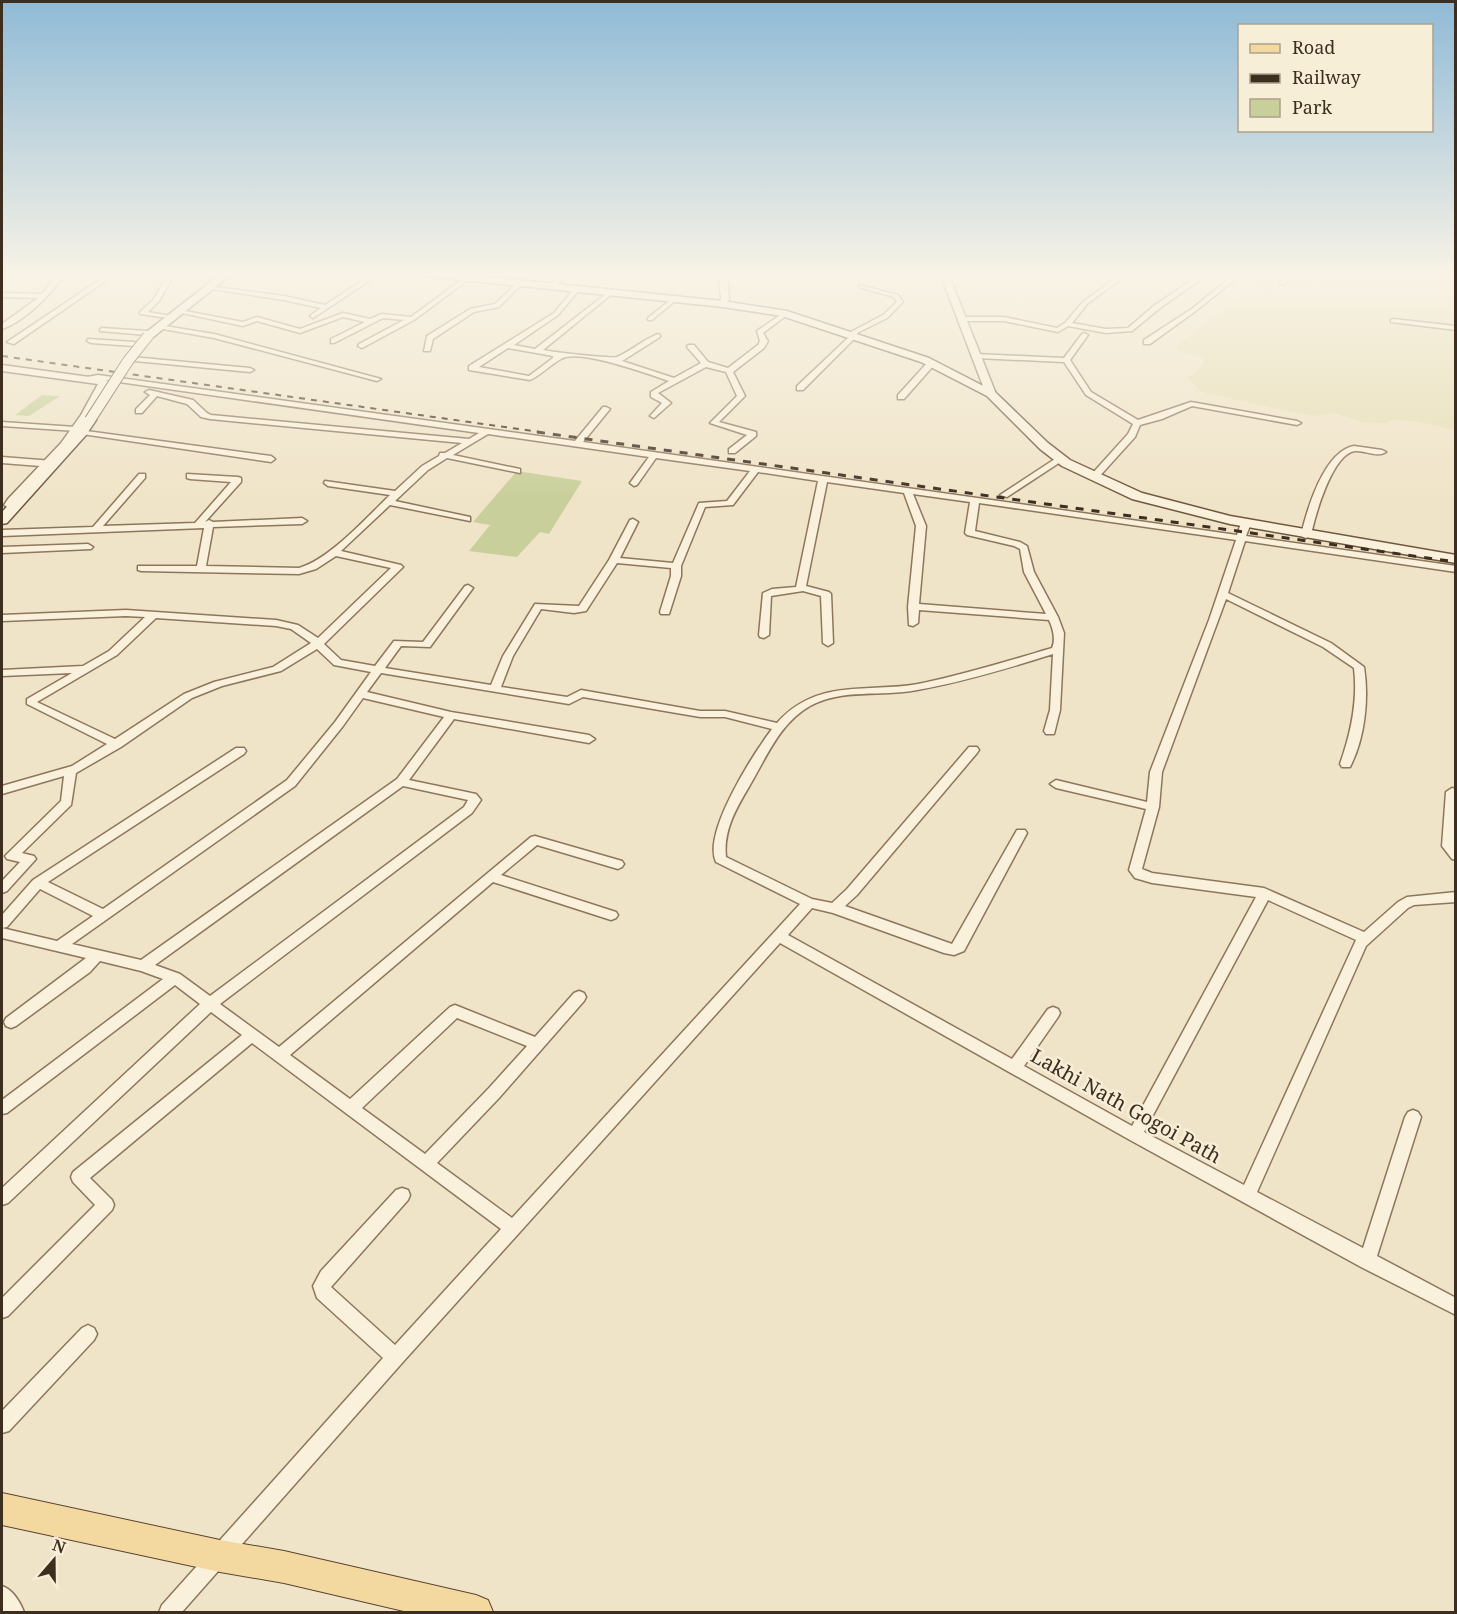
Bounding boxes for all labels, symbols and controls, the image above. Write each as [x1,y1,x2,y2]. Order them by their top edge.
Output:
legend [1238,24,1433,132]
text: Road [1292,35,1335,59]
text: Railway [1292,65,1362,89]
text: Park [1292,95,1332,119]
street label: Lakhi Nath Gogoi Path [1026,1042,1227,1169]
north arrow [24,1530,84,1590]
text: N [49,1533,69,1559]

